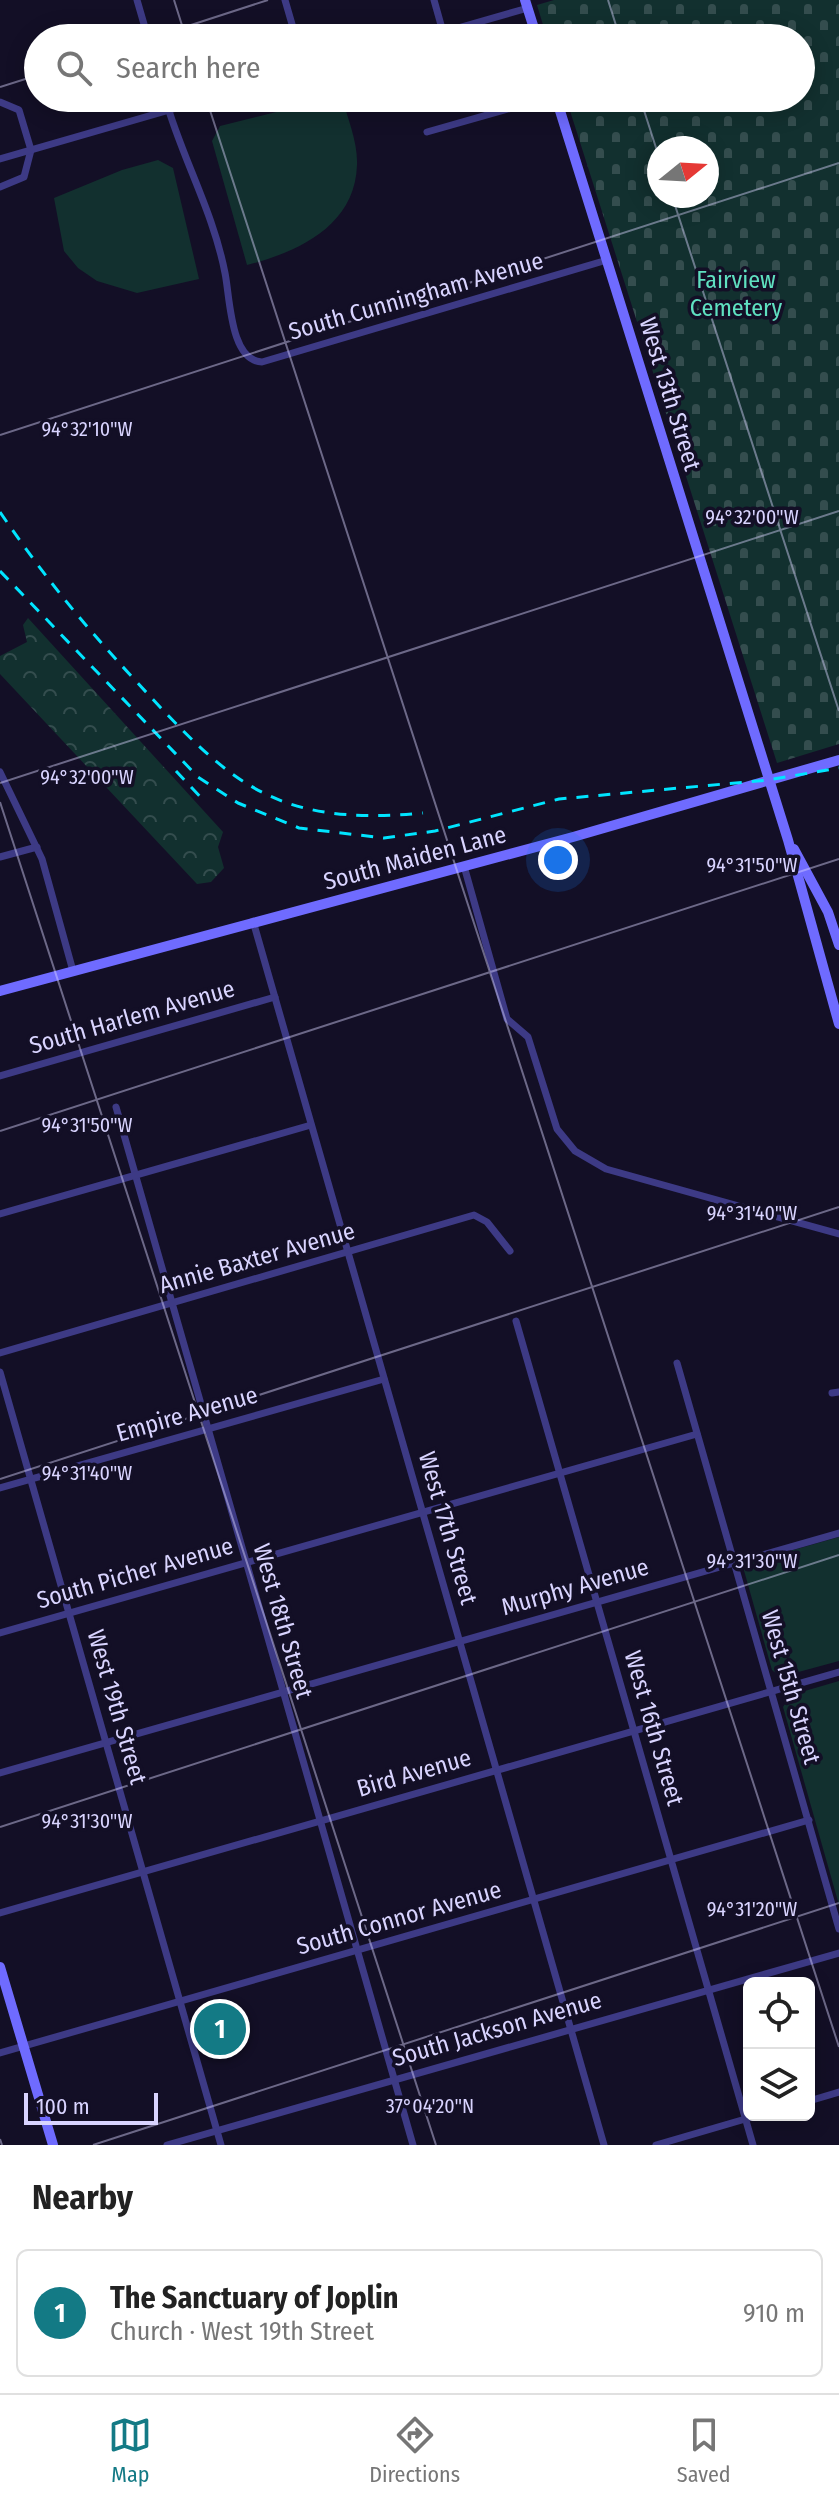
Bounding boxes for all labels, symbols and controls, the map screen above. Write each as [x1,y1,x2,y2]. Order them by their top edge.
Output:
search box [24,24,815,112]
icon: search [52,46,96,90]
text: Search here [116,50,261,86]
north arrow [647,136,719,208]
street label: South Cunningham Avenue [286,246,546,346]
park label: Fairview Cemetery [690,266,782,322]
street label: West 13th Street [633,314,707,474]
text: 94°32'10"W [42,417,132,441]
text: 94°32'00"W [705,505,799,529]
text: 94°32'00"W [40,765,134,789]
street label: South Maiden Lane [321,820,509,896]
your location [538,840,578,880]
text: 94°31'50"W [707,853,797,877]
street label: South Harlem Avenue [26,974,238,1060]
text: 94°31'50"W [42,1113,132,1137]
text: 94°31'40"W [707,1201,797,1225]
street label: Annie Baxter Avenue [156,1217,358,1299]
street label: Empire Avenue [113,1380,261,1448]
street label: West 17th Street [413,1448,483,1608]
text: 94°31'40"W [42,1461,132,1485]
street label: South Picher Avenue [34,1532,236,1614]
street label: West 18th Street [248,1540,319,1702]
text: 94°31'30"W [707,1549,797,1573]
street label: Murphy Avenue [498,1553,652,1621]
street label: West 15th Street [756,1607,826,1767]
street label: West 19th Street [82,1626,152,1788]
street label: West 16th Street [619,1647,690,1809]
street label: Bird Avenue [354,1743,474,1803]
text: 94°31'30"W [42,1809,132,1833]
street label: South Connor Avenue [293,1875,505,1961]
text: 94°31'20"W [707,1897,797,1921]
map controls [743,1977,815,2121]
button: locate [743,1977,815,2049]
street label: South Jackson Avenue [389,1986,605,2072]
pin: 1 [194,1999,246,2059]
button: layers [743,2049,815,2121]
scale bar [24,2089,158,2125]
text: 100 m [36,2093,90,2120]
text: 37°04'20"N [386,2094,474,2118]
text: Nearby [32,2177,133,2218]
text: The Sanctuary of Joplin [110,2280,399,2316]
text: 1 [55,2298,66,2329]
text: 910 m [743,2298,805,2329]
text: Church · West 19th Street [110,2316,374,2347]
tab: Map [108,2413,152,2488]
tab: Directions [369,2413,460,2488]
tab: Saved [677,2413,731,2488]

